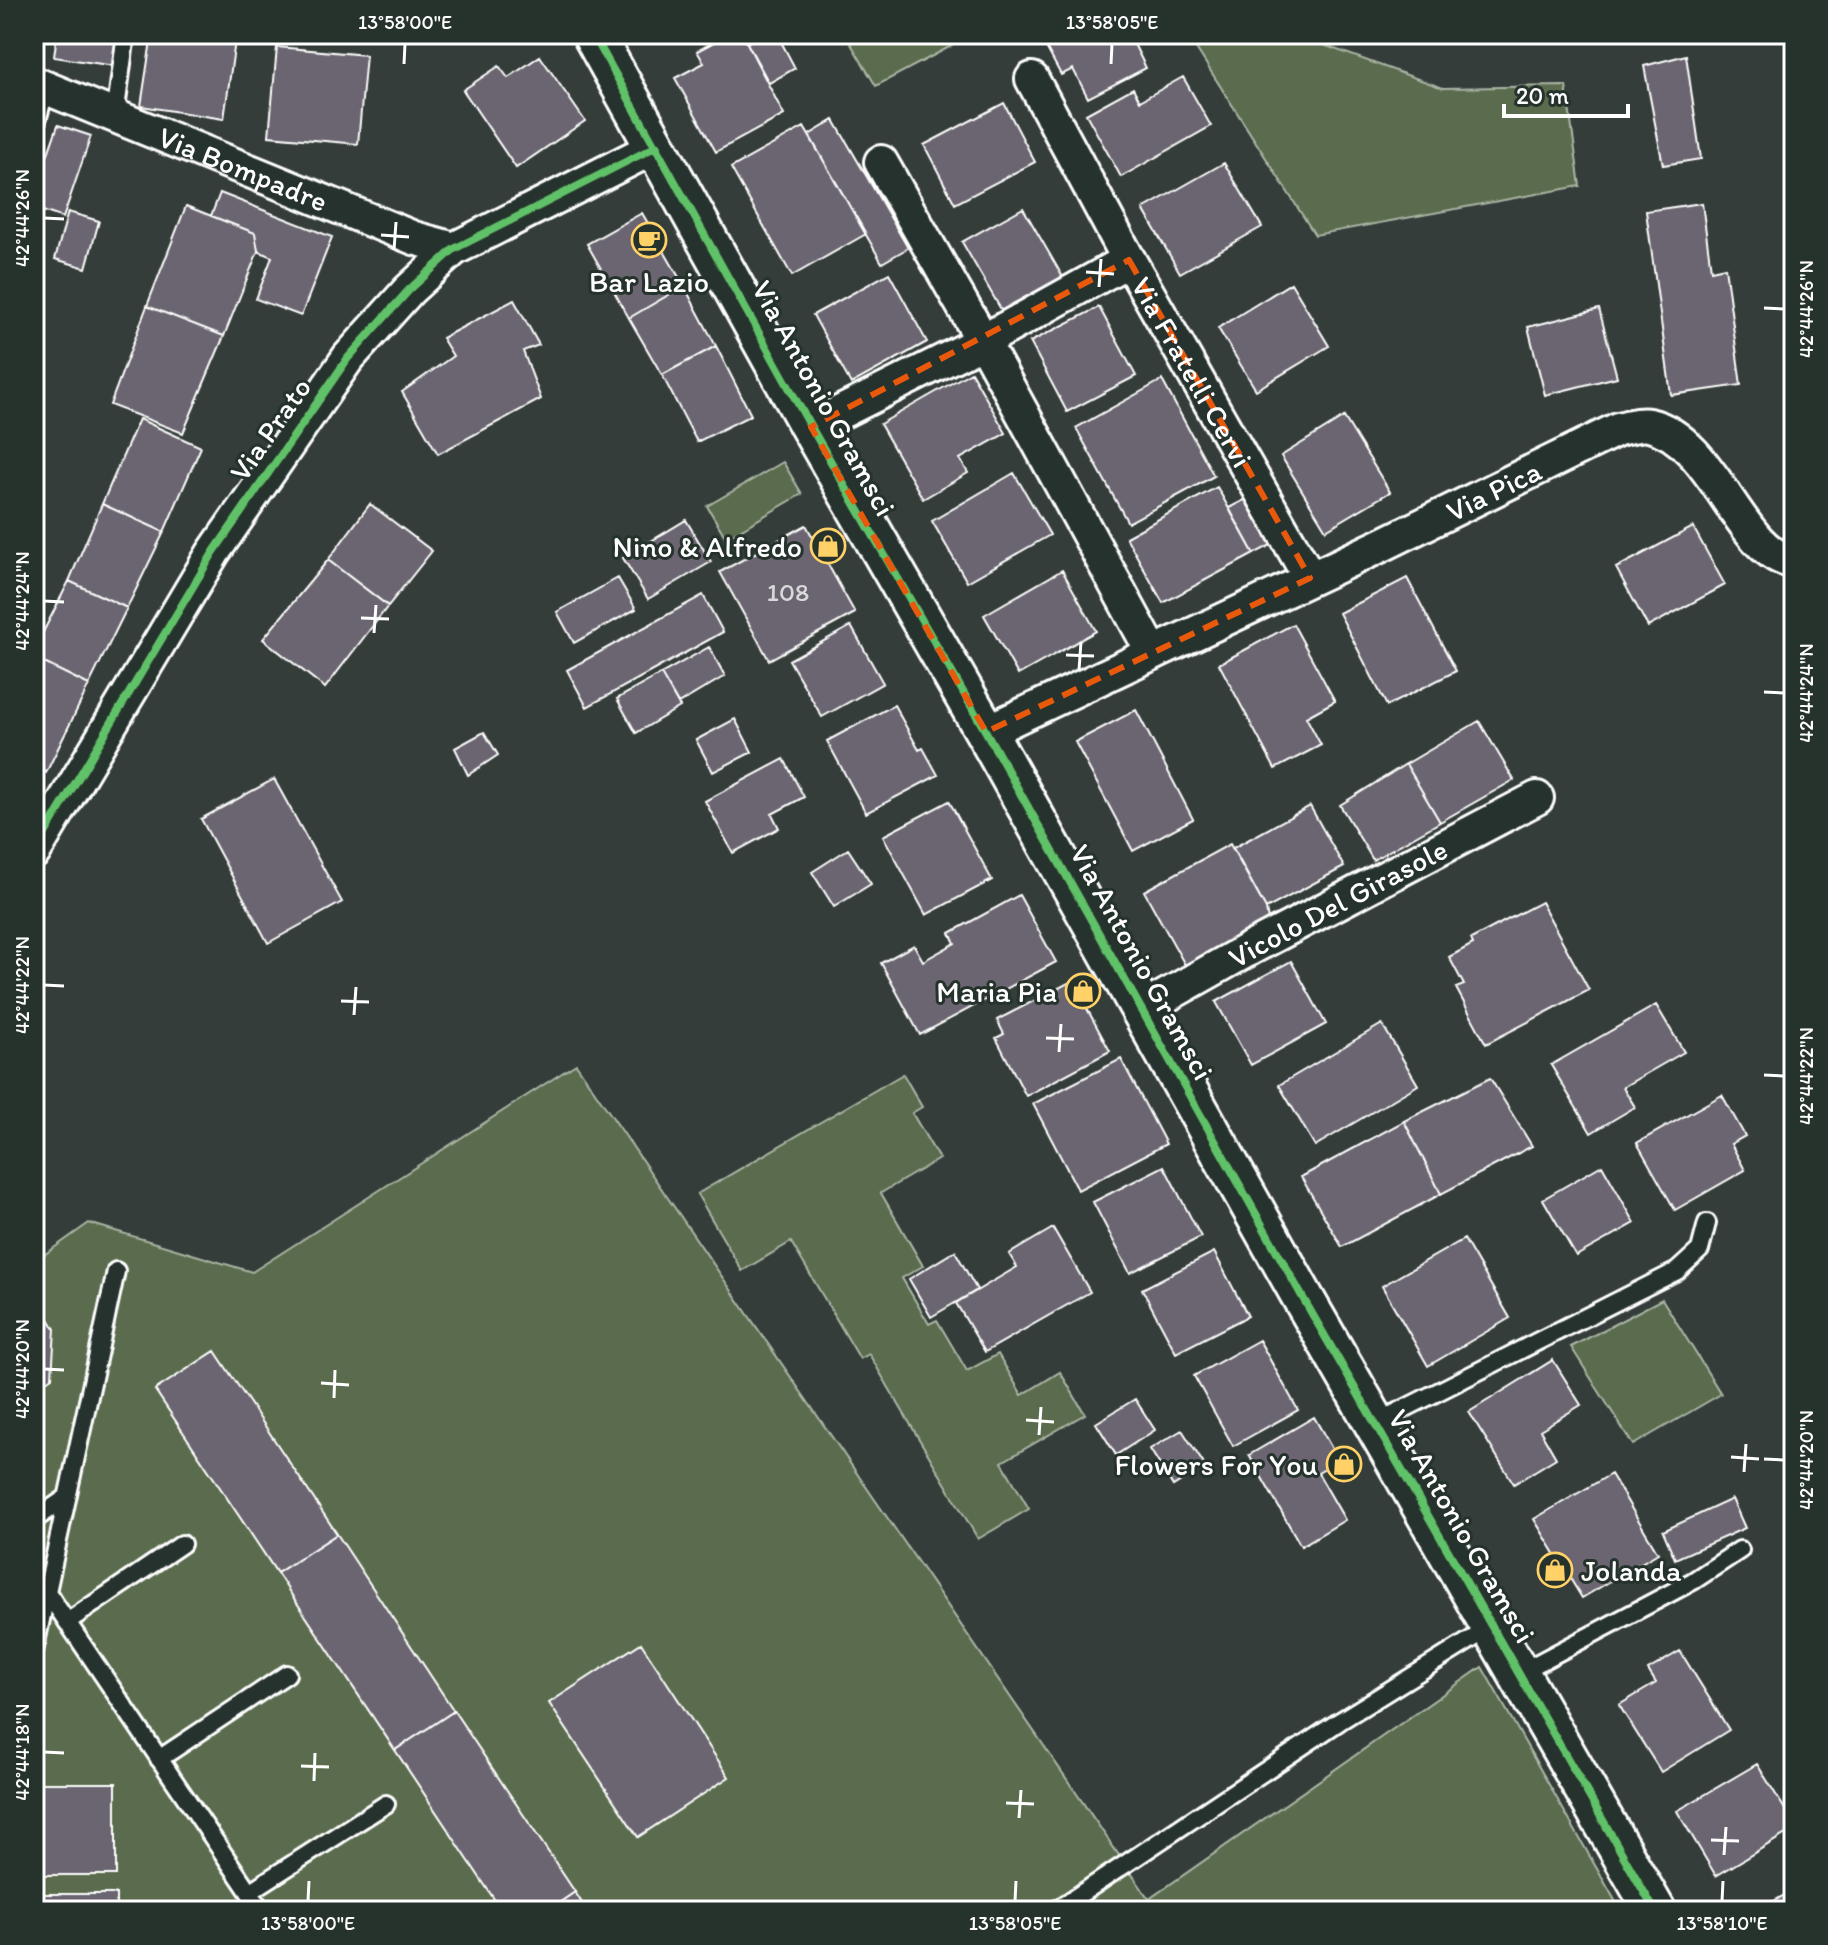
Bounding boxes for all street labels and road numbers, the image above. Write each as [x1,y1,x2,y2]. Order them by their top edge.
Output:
street label: Via Bompadre [153,117,333,219]
street label: Via Fratelli Cervi [1124,270,1262,474]
street label: Via Antonio Gramsci [744,274,904,522]
street label: Via Prato [221,370,319,488]
street label: Via Pica [1440,451,1547,529]
street label: Vicolo Del Girasole [1222,830,1453,976]
street label: Via Antonio Gramsci [1062,838,1222,1086]
street label: Via Antonio Gramsci [1380,1403,1544,1649]

